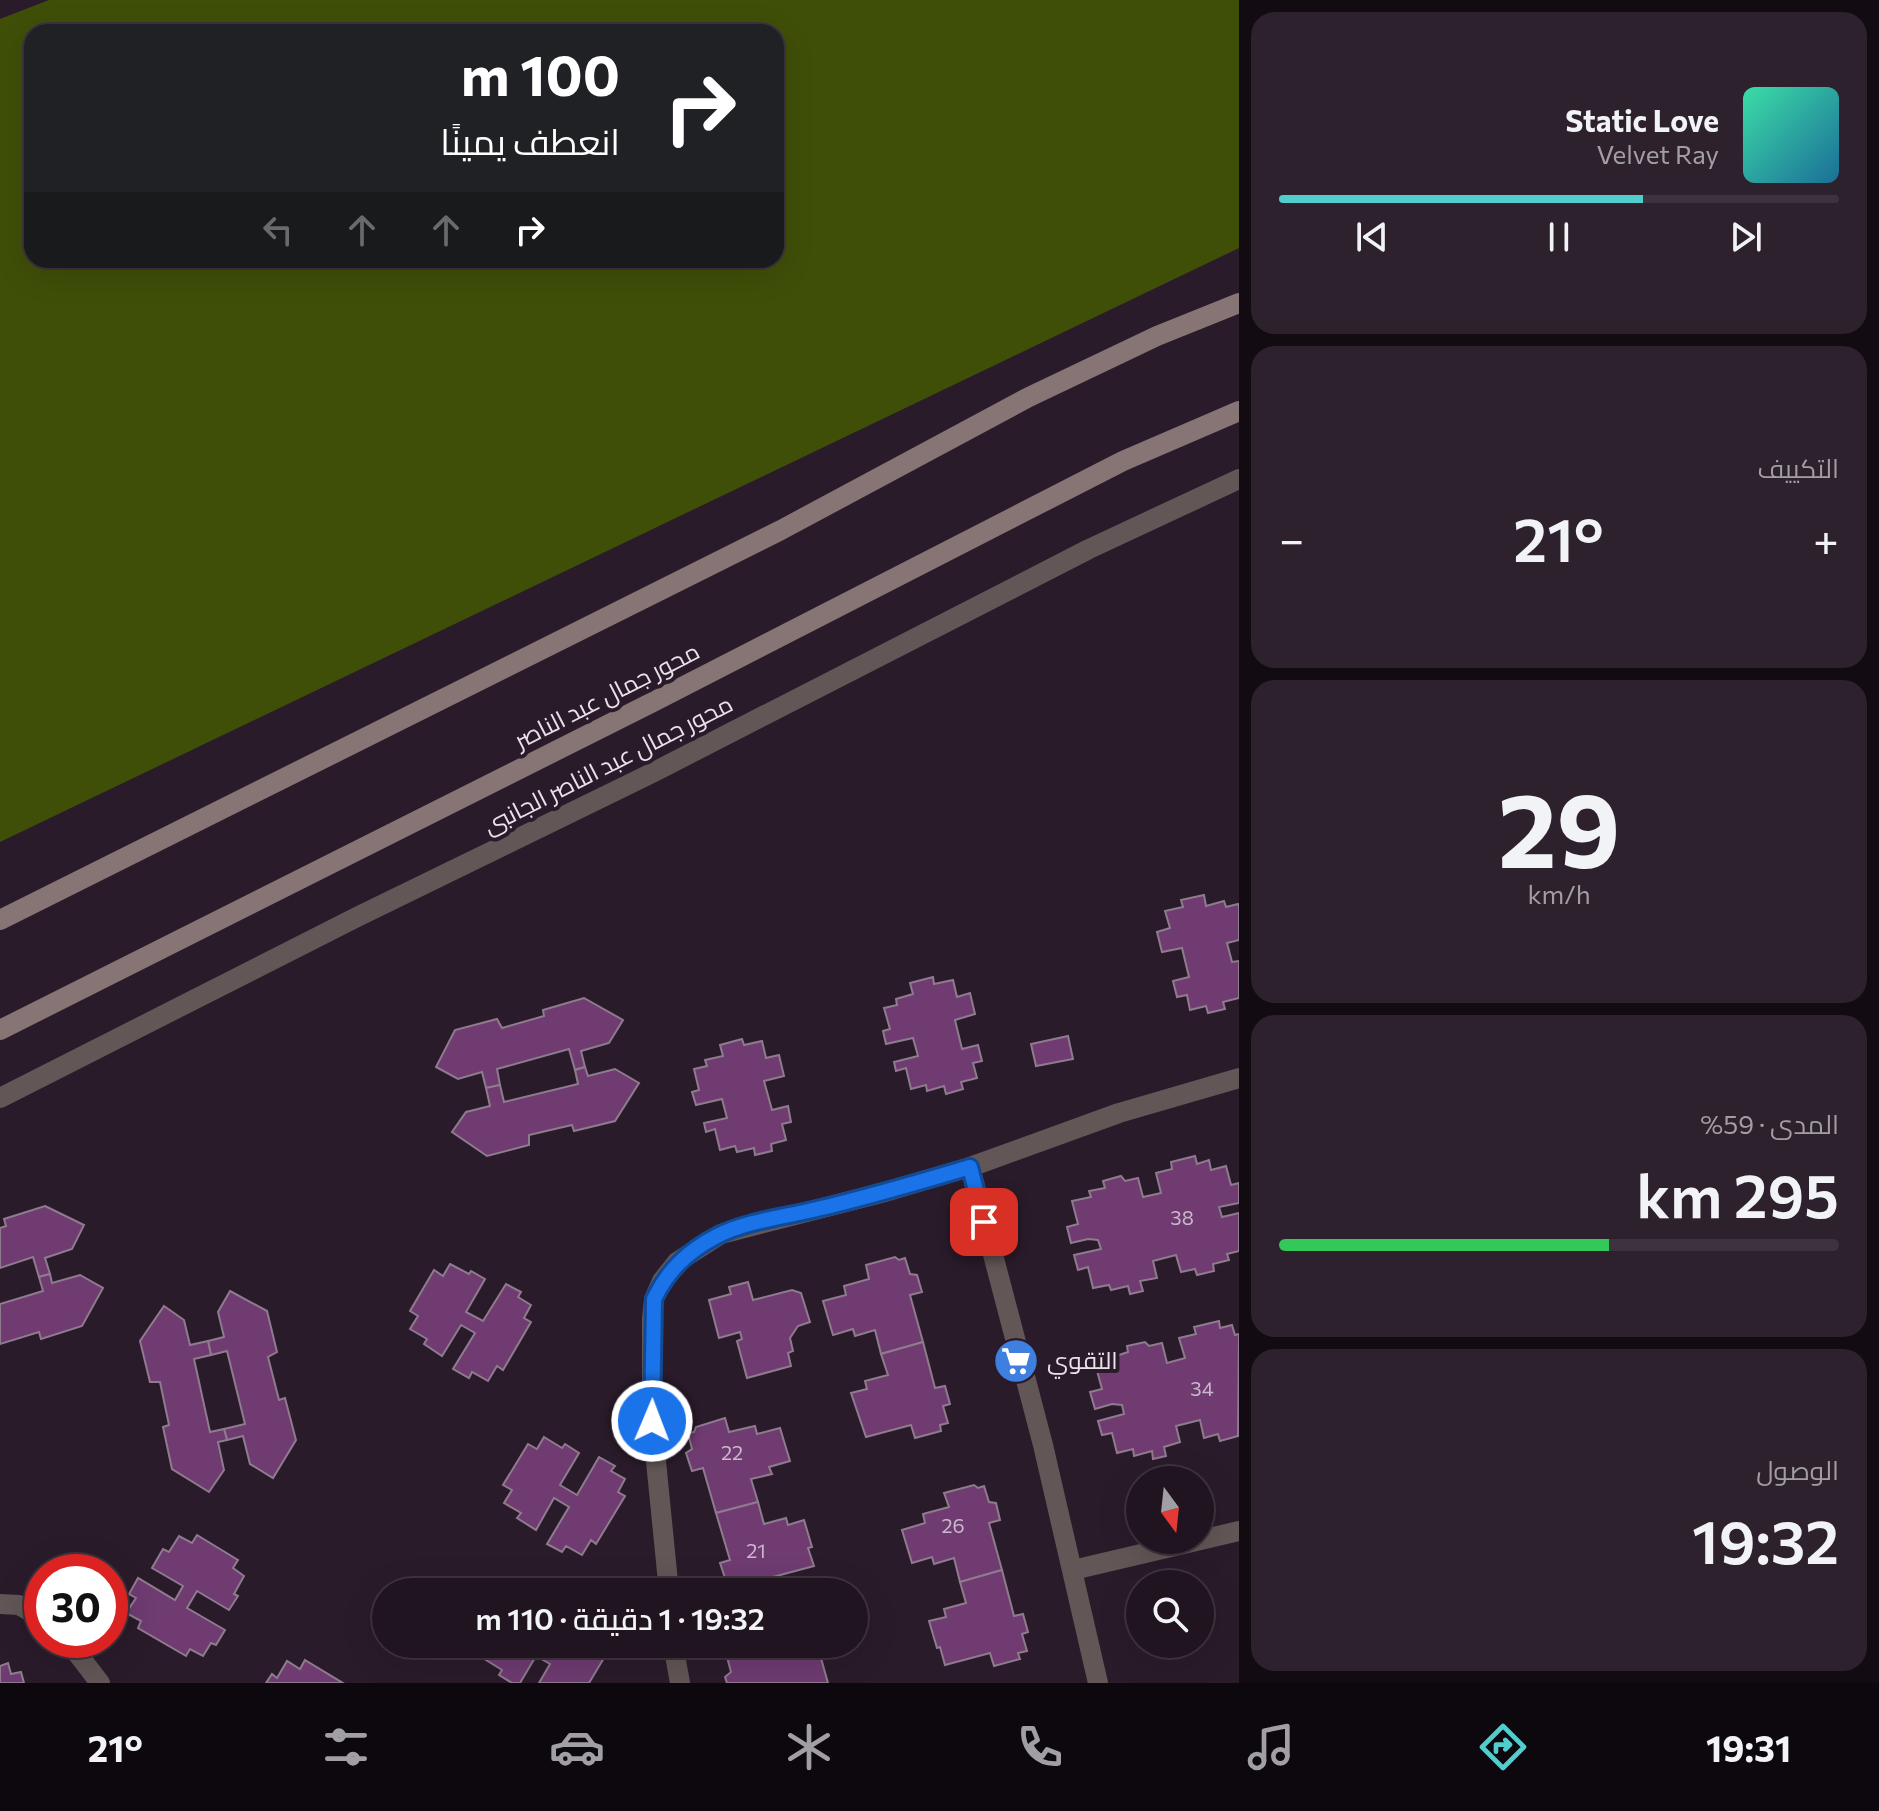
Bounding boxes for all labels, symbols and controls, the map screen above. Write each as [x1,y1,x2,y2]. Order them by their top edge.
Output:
text: 100 m [461,39,620,108]
icon: right [648,56,752,160]
text: Static Love [1565,101,1719,138]
text: انعطف يمينًا [440,118,620,162]
text: Velvet Ray [1597,138,1719,169]
icon: left [256,208,300,252]
icon: ahead [340,208,384,252]
icon: ahead [424,208,468,252]
icon: right [508,208,552,252]
icon: previous [1350,215,1394,259]
icon: pause [1537,215,1581,259]
icon: next [1724,215,1768,259]
text: التكييف [1757,452,1839,483]
text: 21° [1513,501,1604,574]
text: − [1279,511,1304,565]
text: + [1813,511,1839,565]
street label: محور جمال عبد الناصر [507,635,704,756]
street label: محور جمال عبد الناصر الجانبى [478,688,737,840]
text: 29 [1498,762,1620,889]
text: km/h [1527,878,1591,909]
text: المدى · 59% [1700,1108,1839,1139]
text: 295 km [1636,1157,1839,1230]
pin [950,1188,1018,1256]
icon: arrive [962,1200,1006,1244]
house number: 38 [1170,1205,1194,1229]
supermarket icon: التقوي [992,1337,1040,1385]
place label: التقوي [1047,1345,1118,1379]
house number: 34 [1190,1376,1214,1400]
position arrow [610,1379,694,1463]
house number: 22 [721,1440,743,1464]
text: الوصول [1756,1454,1839,1485]
north arrow [1126,1466,1214,1554]
map controls [1126,1466,1214,1658]
text: 19:32 [1692,1503,1839,1576]
house number: 26 [941,1513,965,1537]
house number: 21 [746,1538,766,1562]
speed limit sign: 30 [24,1554,128,1658]
button: search [1126,1570,1214,1658]
text: 19:32 · 1 دقيقة · 110 m [475,1599,765,1636]
icon: filters [318,1719,374,1775]
icon: car [549,1719,605,1775]
icon: climate [781,1719,837,1775]
icon: phone [1012,1719,1068,1775]
icon: music [1243,1719,1299,1775]
icon: directions [1475,1719,1531,1775]
text: 21° [88,1725,143,1769]
text: 19:31 [1706,1725,1791,1769]

